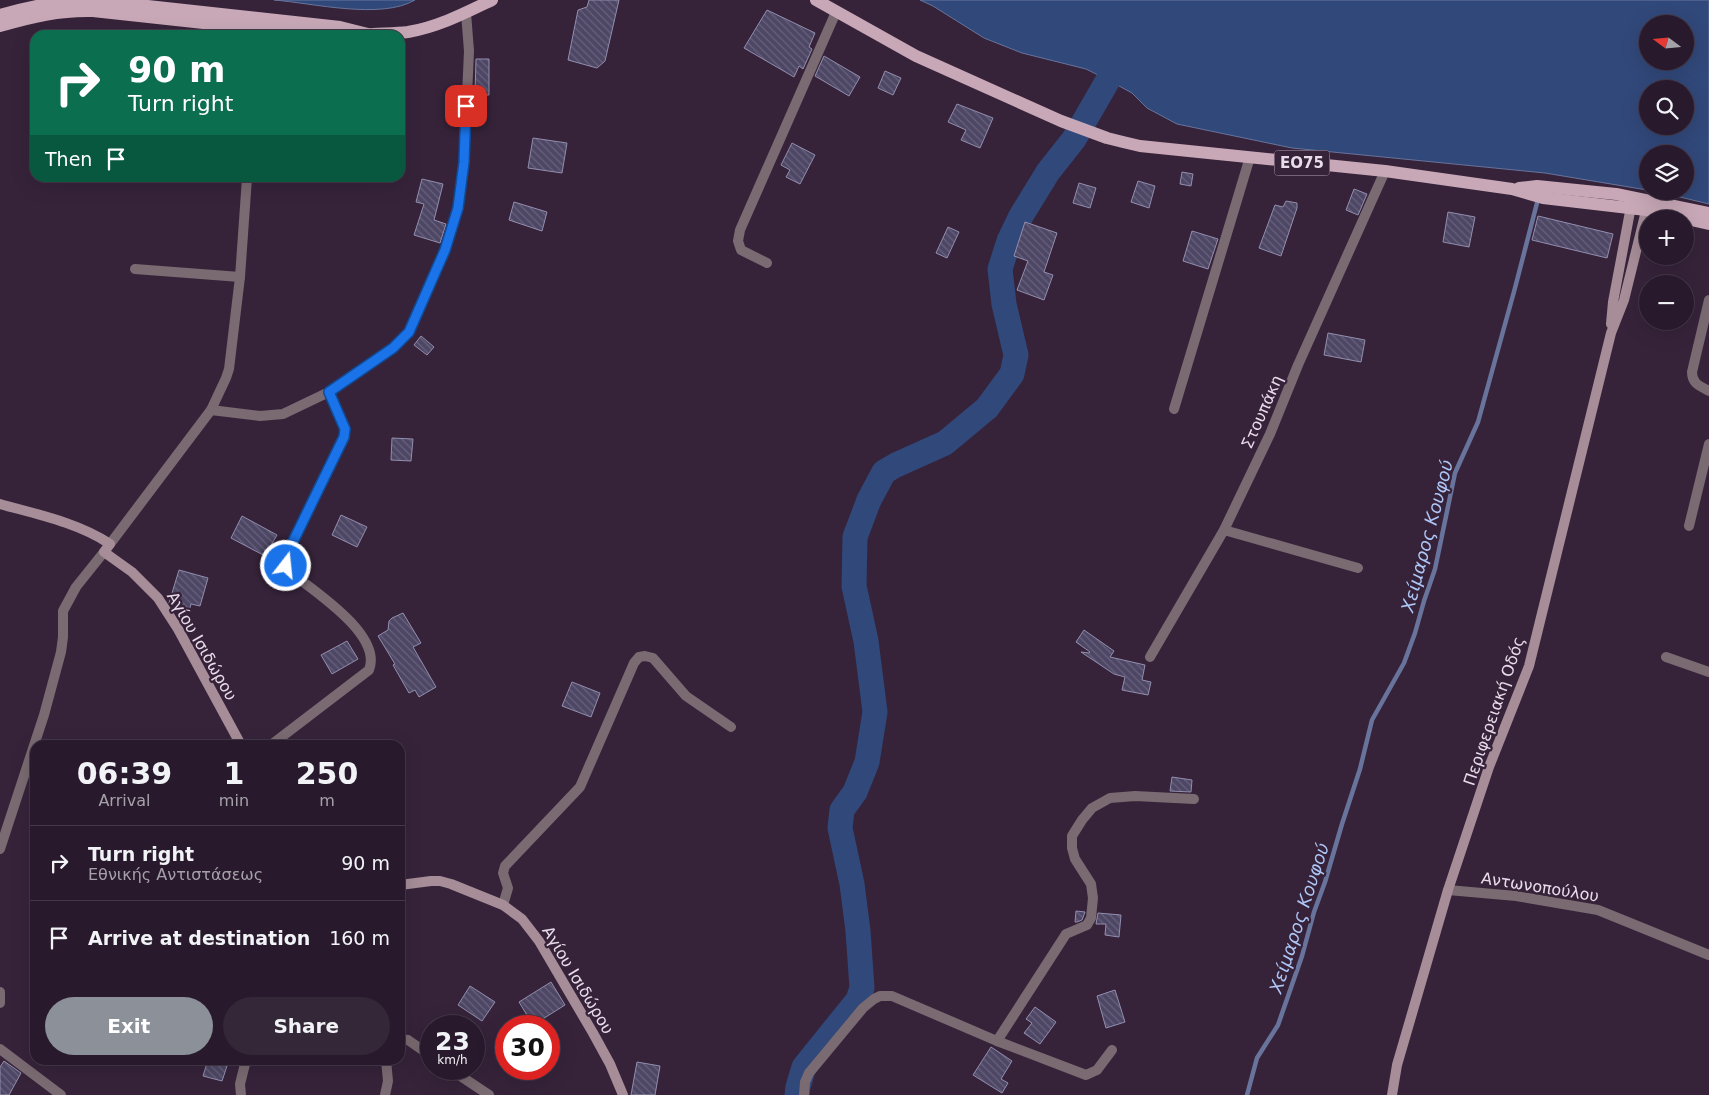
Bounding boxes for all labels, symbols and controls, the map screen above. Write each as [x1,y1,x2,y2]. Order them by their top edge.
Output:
north arrow [1639,15,1694,70]
map controls [1639,15,1694,330]
icon: right [45,50,110,115]
text: 90 m [128,50,225,90]
button: search [1639,80,1694,135]
pin [445,85,487,127]
text: Turn right [128,91,233,116]
icon: arrive [452,92,480,120]
icon: arrive [102,145,130,173]
button: layers [1639,145,1694,200]
text: Then [45,148,92,170]
road number: ΕΟ75 [1274,150,1330,176]
button: + [1639,210,1694,265]
button: − [1639,275,1694,330]
street label: Στουπάκη [1237,372,1287,452]
water label: Χείμαρος Κουφού [1396,458,1457,615]
position arrow [259,539,311,591]
street label: Αγίου Ισιδώρου [163,588,241,704]
street label: Περιφερειακή Οδός [1460,634,1528,788]
text: 06:39 [77,756,172,791]
text: 1 [223,756,244,791]
text: 250 [296,756,358,791]
text: Arrival [98,791,150,810]
text: min [219,791,249,810]
text: m [319,791,335,810]
water label: Χείμαρος Κουφού [1264,840,1333,997]
text: Turn right [88,843,194,865]
icon: right [45,849,73,877]
text: 90 m [341,852,390,874]
text: Εθνικής Αντιστάσεως [88,865,263,884]
street label: Αντωνοπούλου [1480,868,1600,906]
street label: Αγίου Ισιδώρου [538,923,618,1037]
icon: arrive [45,924,73,952]
text: Arrive at destination [88,927,310,949]
text: 160 m [329,927,390,949]
button: Exit [45,997,213,1055]
button: Share [223,997,390,1055]
speed limit sign: 30 [495,1015,560,1080]
text: 23 [435,1027,470,1056]
text: km/h [437,1053,468,1067]

